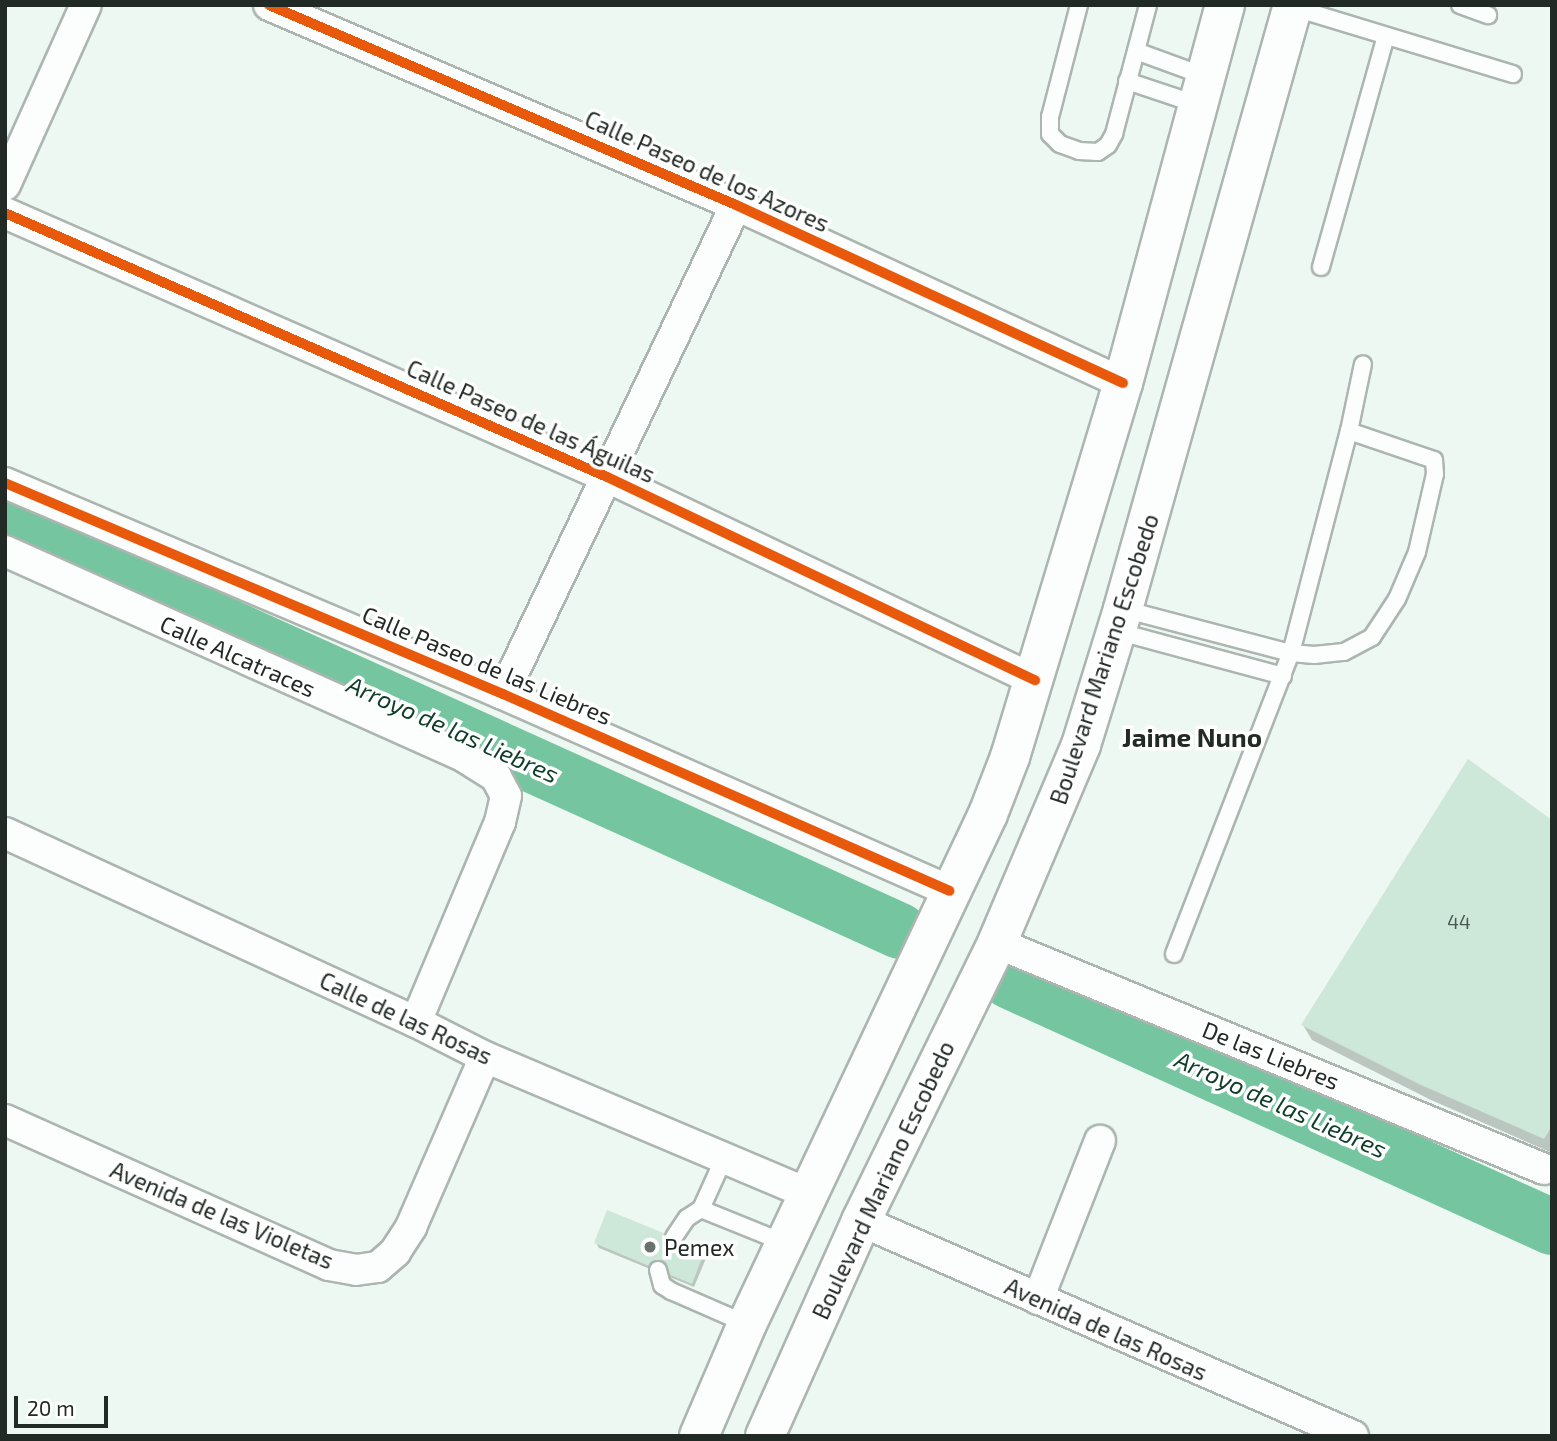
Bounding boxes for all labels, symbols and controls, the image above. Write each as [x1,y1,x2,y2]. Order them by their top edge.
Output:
street label: Calle Paseo de los Azores [581,105,833,237]
street label: Calle Paseo de las Águilas [402,354,660,488]
street label: Boulevard Mariano Escobedo [1044,510,1164,808]
street label: Calle Paseo de las Liebres [358,600,616,730]
street label: Calle Alcatraces [156,609,320,703]
water label: Arroyo de las Liebres [343,669,563,789]
district label: Jaime Nuno [1122,721,1262,753]
house number: 44 [1447,911,1471,933]
street label: Calle de las Rosas [315,966,497,1070]
street label: De las Liebres [1199,1015,1343,1095]
street label: Boulevard Mariano Escobedo [806,1036,960,1324]
water label: Arroyo de las Liebres [1171,1044,1391,1164]
street label: Avenida de las Violetas [106,1155,338,1275]
place label: Pemex [664,1233,734,1261]
marker: Pemex [642,1239,658,1255]
street label: Avenida de las Rosas [1001,1272,1211,1386]
scale bar [18,1382,112,1426]
text: 20 m [27,1395,75,1420]

